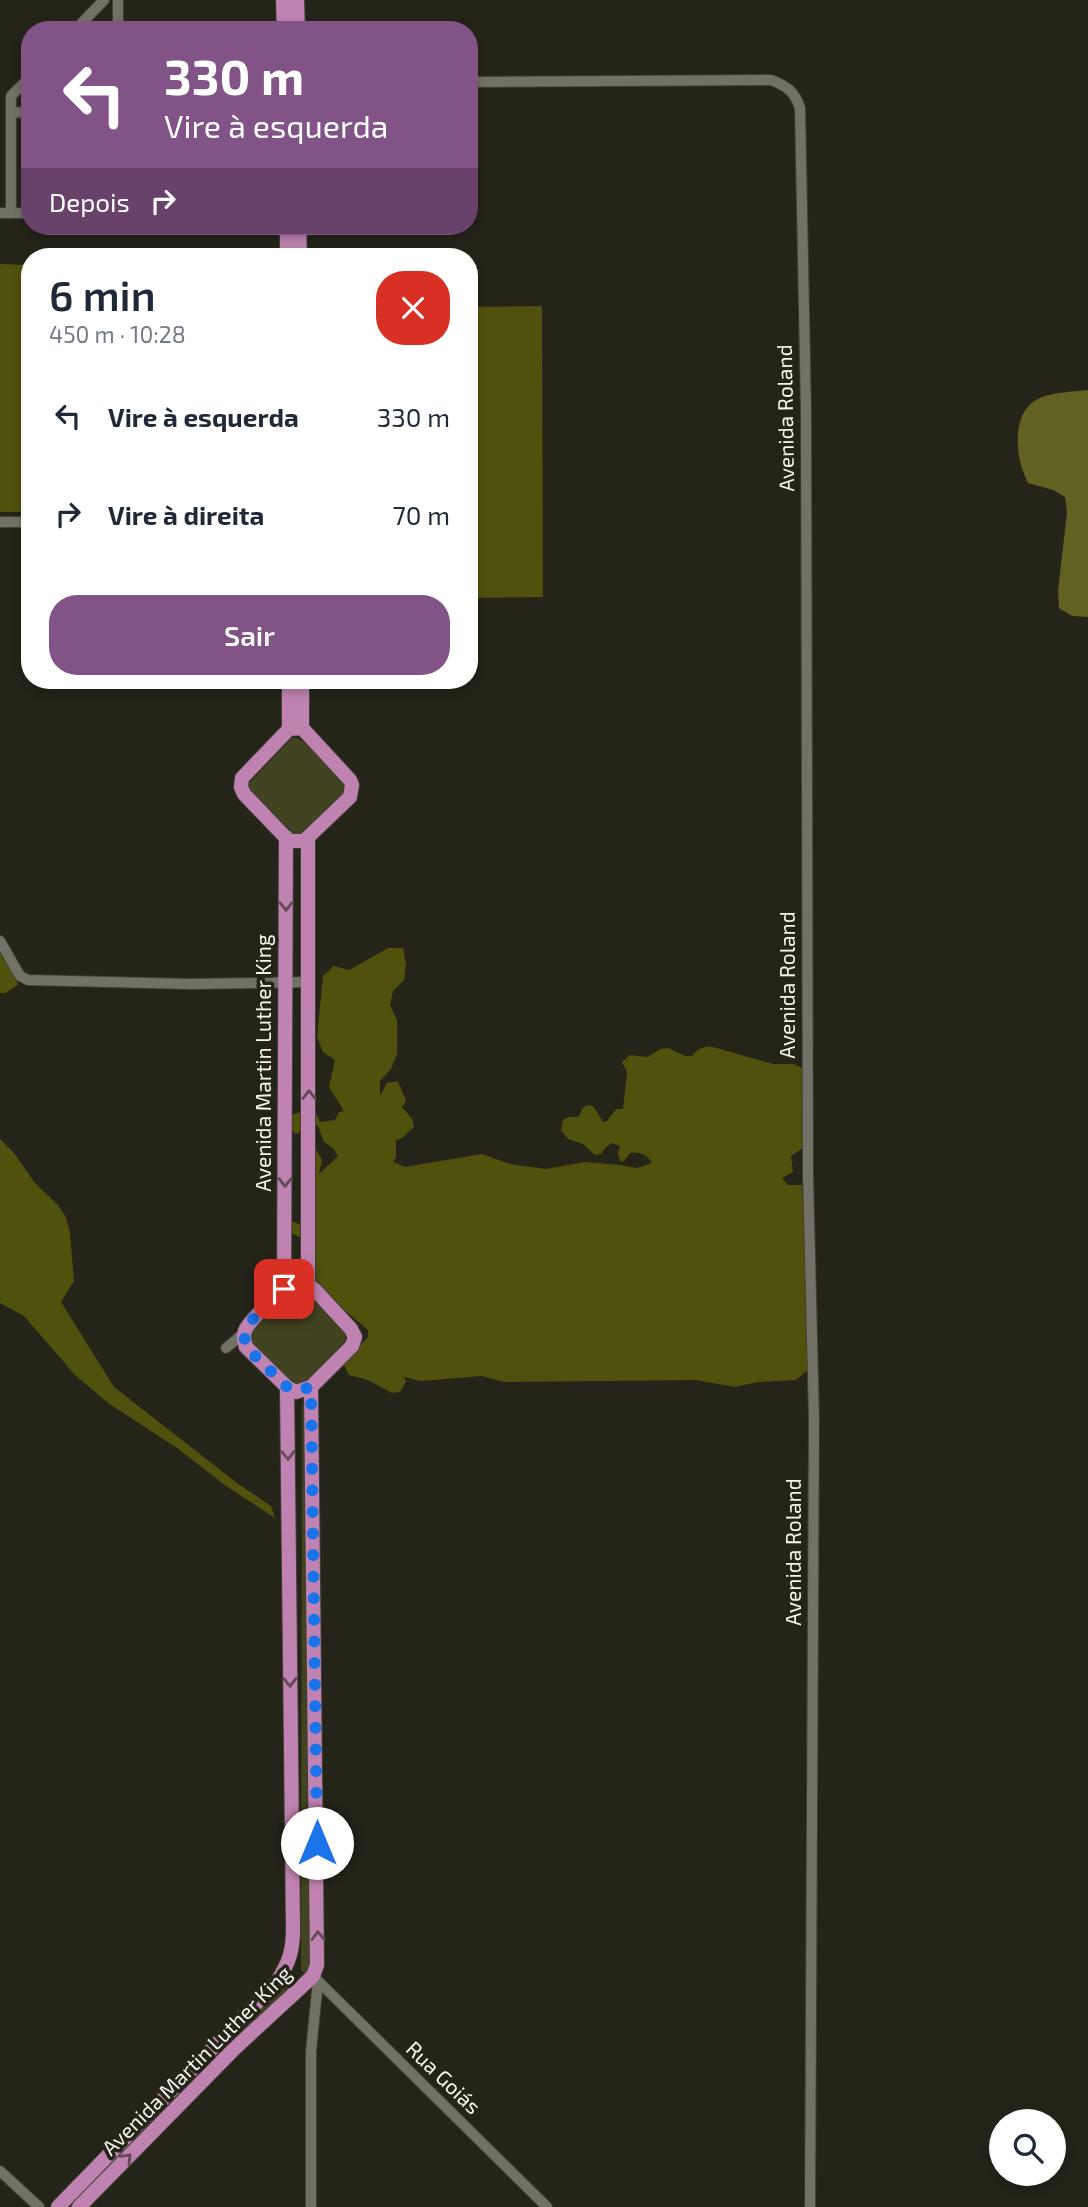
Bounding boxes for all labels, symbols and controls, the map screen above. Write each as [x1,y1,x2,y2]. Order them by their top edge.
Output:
text: 330 m [164,46,304,105]
icon: left [49,49,140,140]
text: Vire à esquerda [164,106,388,144]
icon: right [144,182,182,220]
text: Depois [49,186,130,217]
text: 6 min [49,269,156,319]
button: close [376,271,450,345]
text: 450 m · 10:28 [49,320,186,348]
street label: Avenida Roland [771,344,798,492]
icon: left [49,397,87,435]
text: Vire à esquerda [108,401,299,432]
text: 330 m [377,401,450,432]
icon: right [49,495,87,533]
text: Vire à direita [108,499,264,530]
text: 70 m [392,499,450,530]
button: Sair [49,595,450,675]
one-way arrow [278,901,294,911]
street label: Avenida Roland [774,911,799,1059]
street label: Avenida Martin Luther King [250,934,275,1192]
one-way arrow [301,1089,317,1099]
one-way arrow [277,1177,293,1188]
pin [254,1259,314,1319]
icon: arrive [265,1270,303,1308]
one-way arrow [280,1450,296,1461]
street label: Avenida Roland [780,1478,805,1626]
one-way arrow [282,1678,298,1688]
position arrow [280,1806,354,1880]
one-way arrow [310,1930,326,1941]
street label: Avenida Martin Luther King [96,1960,296,2160]
street label: Rua Goiás [402,2035,486,2118]
map controls [989,2109,1066,2186]
button: search [989,2109,1066,2186]
one-way arrow [119,2153,132,2166]

